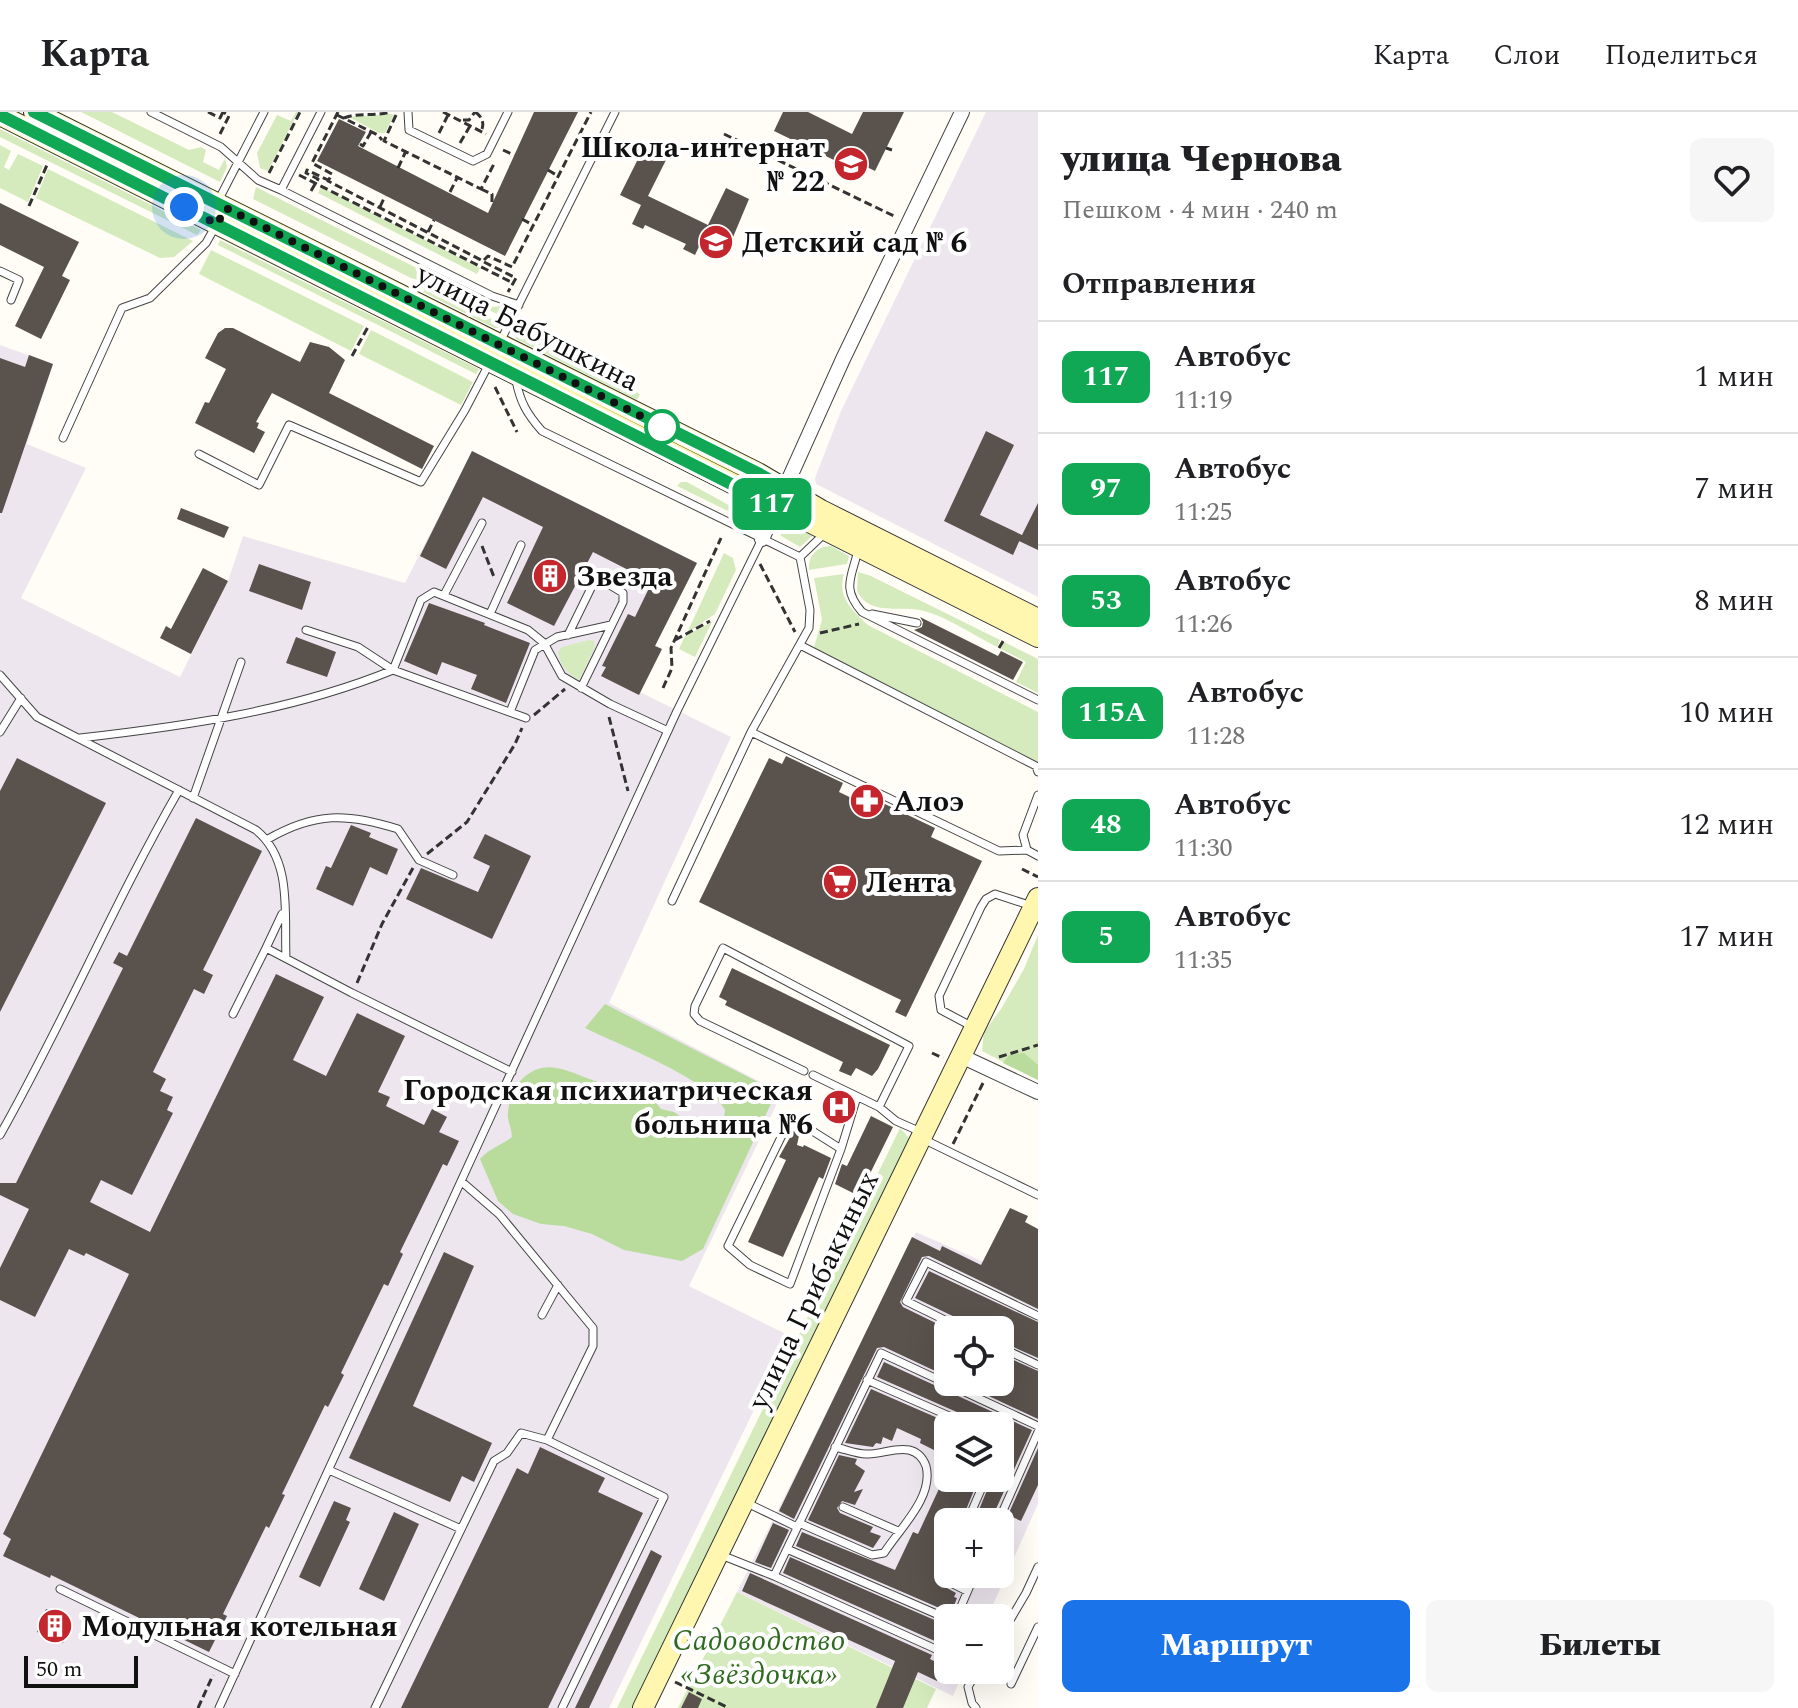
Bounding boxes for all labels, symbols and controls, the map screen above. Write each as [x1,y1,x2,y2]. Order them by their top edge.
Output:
text: Карта [40,26,150,84]
text: Карта [1373,34,1449,77]
text: Слои [1493,34,1560,77]
text: Поделиться [1604,34,1758,77]
place label: Школа-интернат № 22 [580,125,825,205]
text: улица Чернова [1062,131,1342,189]
button: heart [1690,138,1774,222]
school or university icon: Школа-интернат № 22 [832,145,870,183]
your location [164,187,204,227]
text: Пешком · 4 мин · 240 m [1062,190,1338,230]
place label: Детский сад № 6 [742,220,967,266]
school or university icon: Детский сад № 6 [697,223,735,261]
street label: улица Бабушкина [407,251,648,404]
text: Отправления [1062,261,1256,307]
text: Автобус [1174,334,1291,380]
text: 1 мин [1695,354,1774,400]
text: 117 [1082,355,1130,398]
text: 11:19 [1174,380,1233,420]
unlabelled marker [645,410,679,444]
text: Автобус [1174,446,1291,492]
text: 7 мин [1695,466,1774,512]
text: 97 [1090,467,1122,510]
line badge: 117 [726,478,818,530]
text: 117 [748,482,796,525]
text: 11:25 [1174,492,1233,532]
place label: Звезда [576,554,673,600]
building icon: Звезда [531,557,569,595]
text: Автобус [1174,558,1291,604]
text: 8 мин [1695,578,1774,624]
text: 53 [1090,579,1122,622]
text: 11:26 [1174,604,1233,644]
text: Автобус [1187,670,1304,716]
text: 10 мин [1680,690,1774,736]
text: 115А [1078,691,1147,734]
text: 11:28 [1187,716,1245,756]
place label: Алоэ [893,779,964,825]
pharmacy icon: Алоэ [848,782,886,820]
text: Автобус [1174,782,1291,828]
text: 12 мин [1680,802,1774,848]
text: 48 [1090,803,1122,846]
text: 11:30 [1174,828,1233,868]
place label: Лента [866,860,952,906]
supermarket icon: Лента [821,863,859,901]
text: Автобус [1174,894,1291,940]
text: 17 мин [1680,914,1774,960]
text: 5 [1098,915,1114,958]
text: 11:35 [1174,940,1233,980]
place label: Городская психиатрическая больница №6 [403,1068,813,1148]
hospital icon: Городская психиатрическая больница №6 [820,1088,858,1126]
street label: улица Грибакиных [736,1163,892,1419]
map controls [934,1316,1014,1684]
button: locate [934,1316,1014,1396]
button: layers [934,1412,1014,1492]
button: + [934,1508,1014,1588]
button: Маршрут [1062,1600,1410,1692]
button: Билеты [1426,1600,1774,1692]
place label: Модульная котельная [81,1604,398,1650]
button: − [934,1604,1014,1684]
building icon: Модульная котельная [36,1607,74,1645]
park label: Садоводство «Звёздочка» [672,1618,846,1698]
scale bar [24,1652,138,1688]
text: 50 m [36,1653,82,1686]

